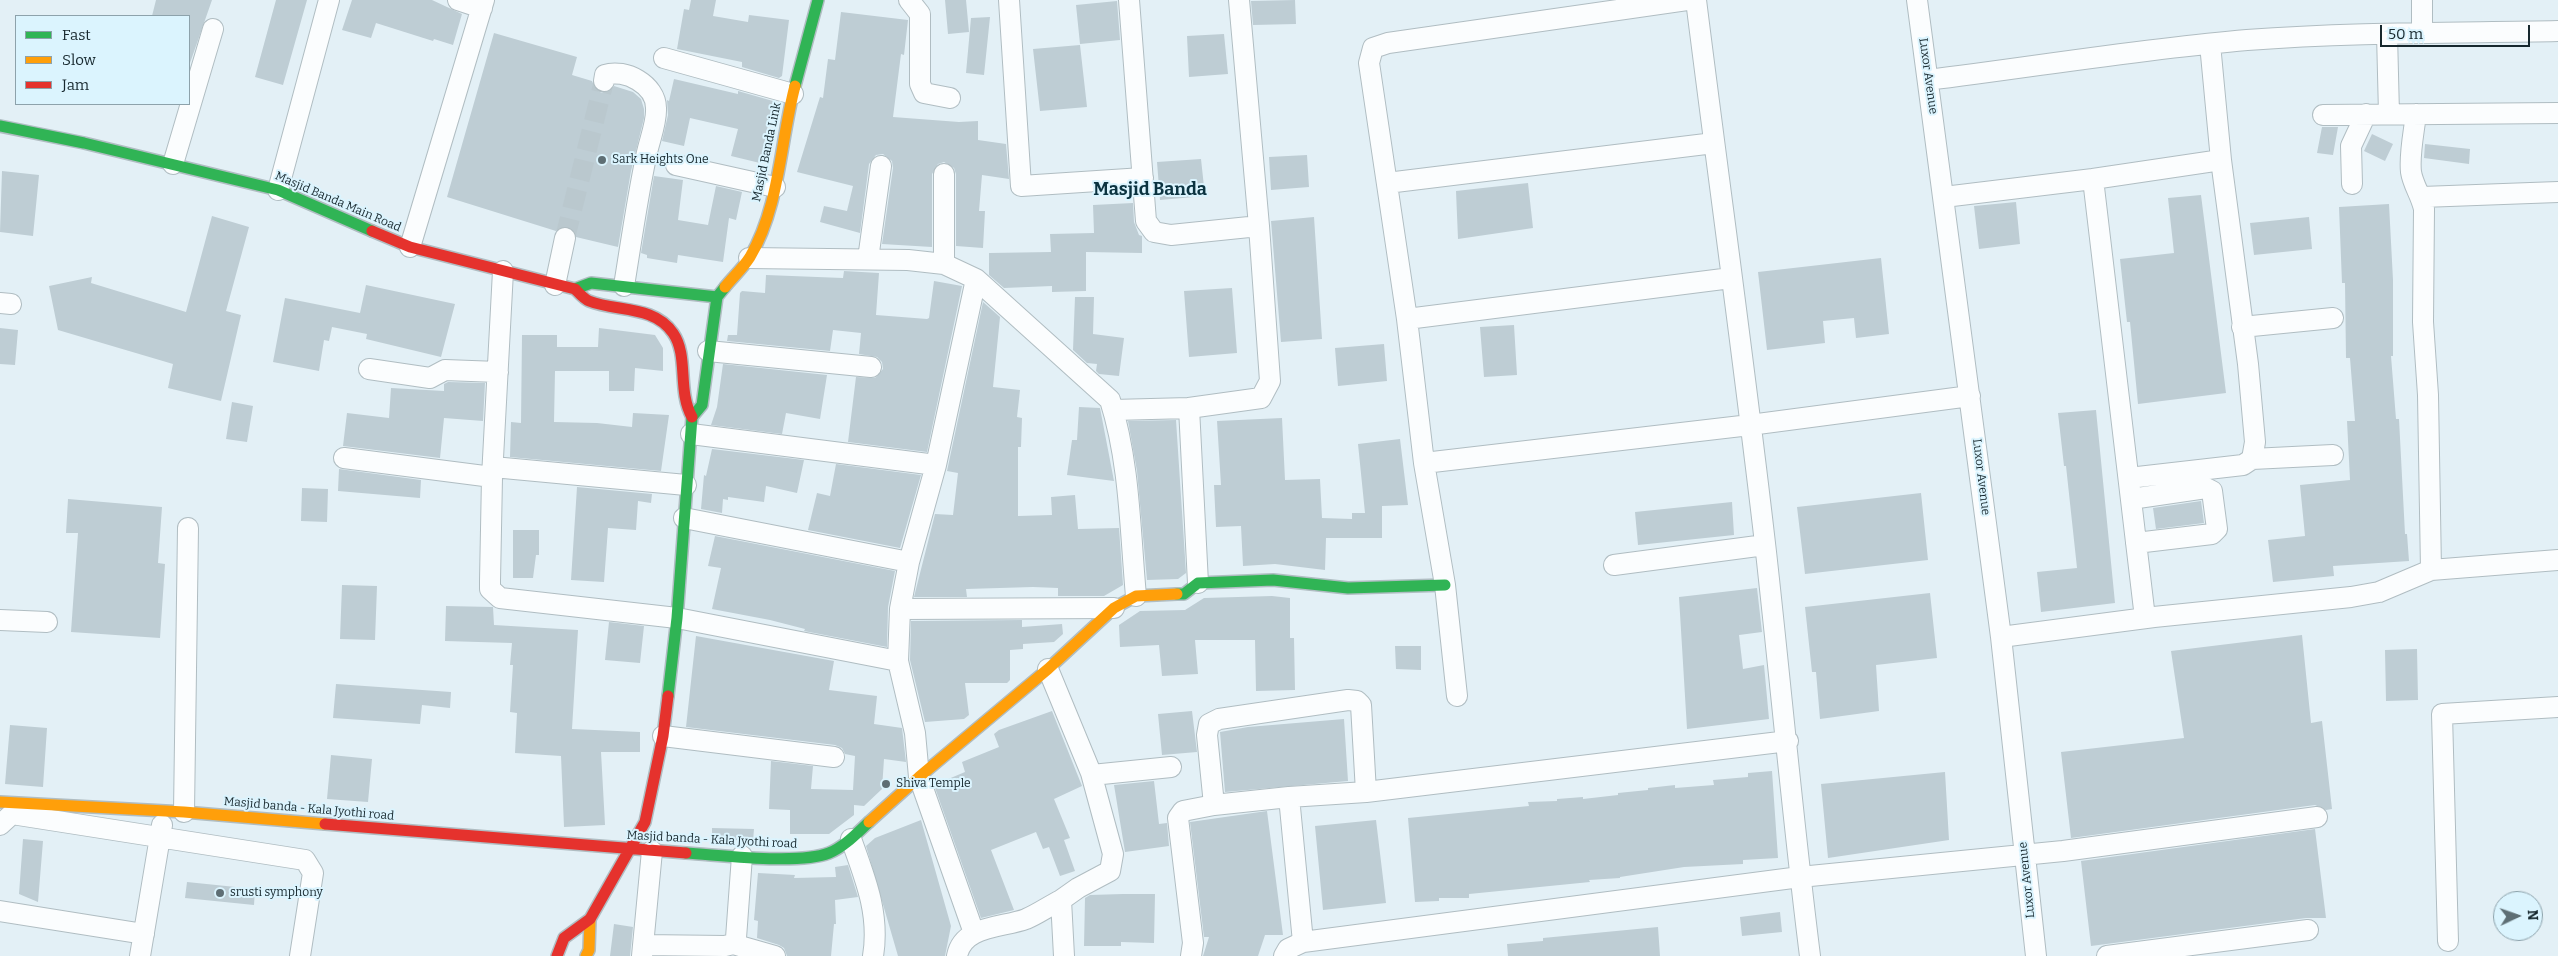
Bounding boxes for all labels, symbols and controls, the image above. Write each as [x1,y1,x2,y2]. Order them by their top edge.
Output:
legend [15,15,190,105]
scale bar [2383,15,2533,47]
text: 50 m [2388,25,2423,43]
text: Fast [62,26,91,44]
street label: Luxor Avenue [1916,37,1940,115]
text: Slow [62,51,96,69]
text: Jam [62,76,89,94]
street label: Masjid Banda Link [749,101,785,203]
place label: Sark Heights One [612,153,709,167]
marker: Sark Heights One [596,154,608,166]
street label: Masjid Banda Main Road [273,169,403,235]
district label: Masjid Banda [1093,179,1207,201]
street label: Luxor Avenue [1969,438,1993,516]
place label: Shiva Temple [896,777,971,791]
marker: Shiva Temple [880,778,892,790]
street label: Masjid banda - Kala Jyothi road [223,794,395,824]
street label: Masjid banda - Kala Jyothi road [626,828,798,852]
street label: Luxor Avenue [2016,841,2038,919]
place label: srusti symphony [230,886,323,900]
marker: srusti symphony [214,887,226,899]
north arrow [2493,891,2543,941]
text: N [2524,909,2541,921]

